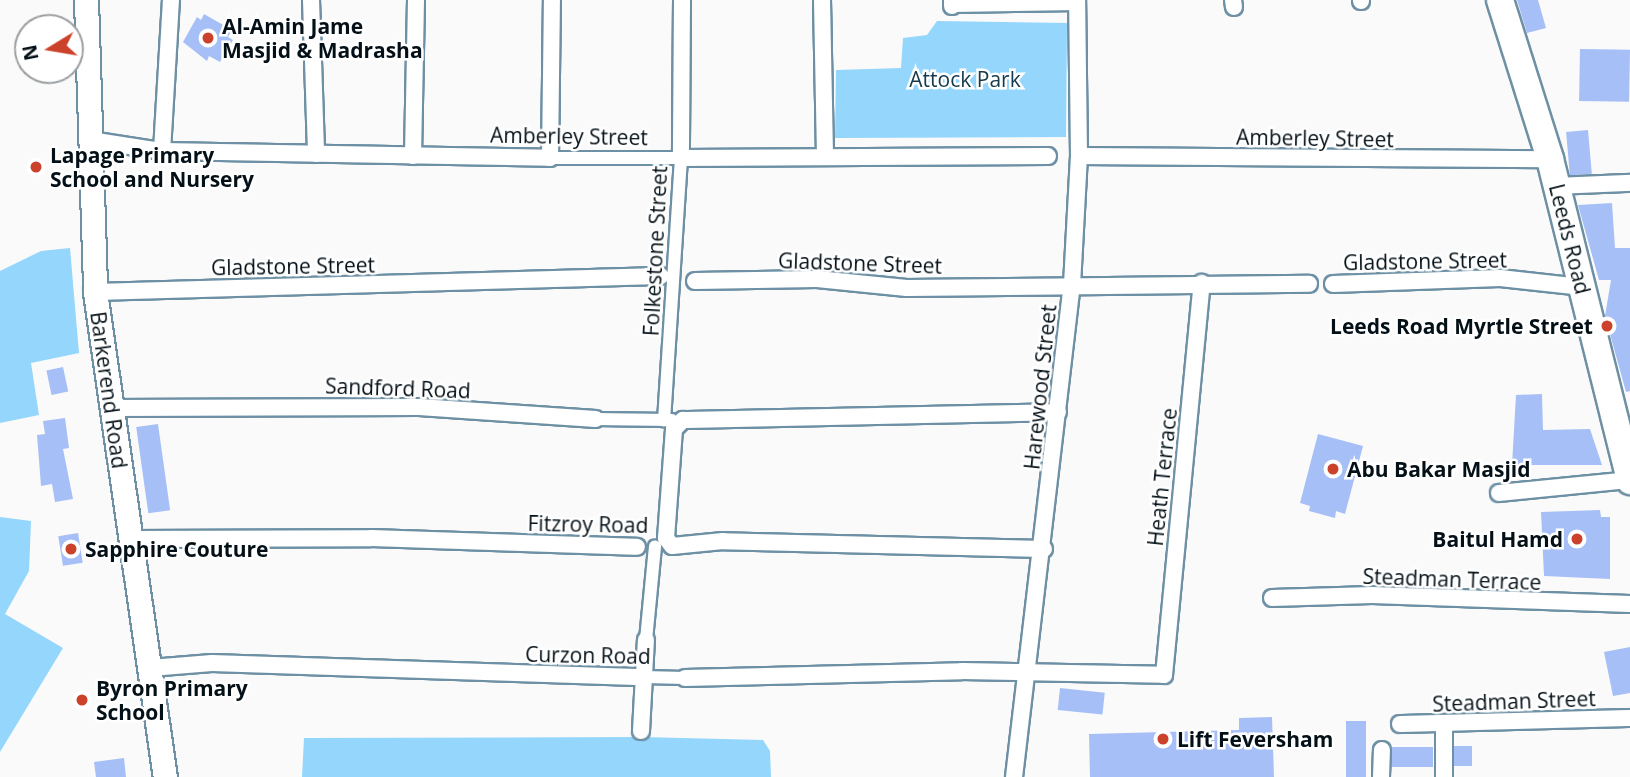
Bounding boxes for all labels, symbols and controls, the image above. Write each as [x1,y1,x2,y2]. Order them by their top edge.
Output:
place label: Al-Amin Jame Masjid & Madrasha [222,13,423,63]
north arrow [14,14,84,84]
marker: Al-Amin Jame Masjid & Madrasha [200,30,216,46]
text: N [16,43,45,63]
park label: Attock Park [909,66,1021,92]
street label: Amberley Street [490,122,648,150]
street label: Amberley Street [1236,124,1394,152]
place label: Lapage Primary School and Nursery [50,142,254,192]
marker: Lapage Primary School and Nursery [28,159,44,175]
street label: Folkestone Street [638,165,672,337]
street label: Leeds Road [1544,181,1596,297]
street label: Gladstone Street [1343,247,1507,275]
street label: Gladstone Street [778,248,942,278]
street label: Gladstone Street [211,252,375,280]
street label: Harewood Street [1019,303,1061,471]
street label: Barkerend Road [86,310,132,470]
place label: Leeds Road Myrtle Street [1330,313,1593,339]
marker: Leeds Road Myrtle Street [1599,318,1615,334]
street label: Sandford Road [325,373,471,403]
street label: Heath Terrace [1142,407,1182,547]
place label: Abu Bakar Masjid [1347,456,1531,482]
marker: Abu Bakar Masjid [1325,461,1341,477]
street label: Fitzroy Road [527,510,649,538]
place label: Baitul Hamd [1432,526,1563,552]
marker: Baitul Hamd [1569,531,1585,547]
place label: Sapphire Couture [85,536,268,562]
marker: Sapphire Couture [63,541,79,557]
street label: Steadman Terrace [1362,563,1542,595]
street label: Curzon Road [525,641,651,669]
place label: Byron Primary School [96,675,248,725]
street label: Steadman Street [1432,686,1596,716]
marker: Byron Primary School [74,692,90,708]
place label: Lift Feversham [1177,726,1333,752]
marker: Lift Feversham [1155,731,1171,747]

